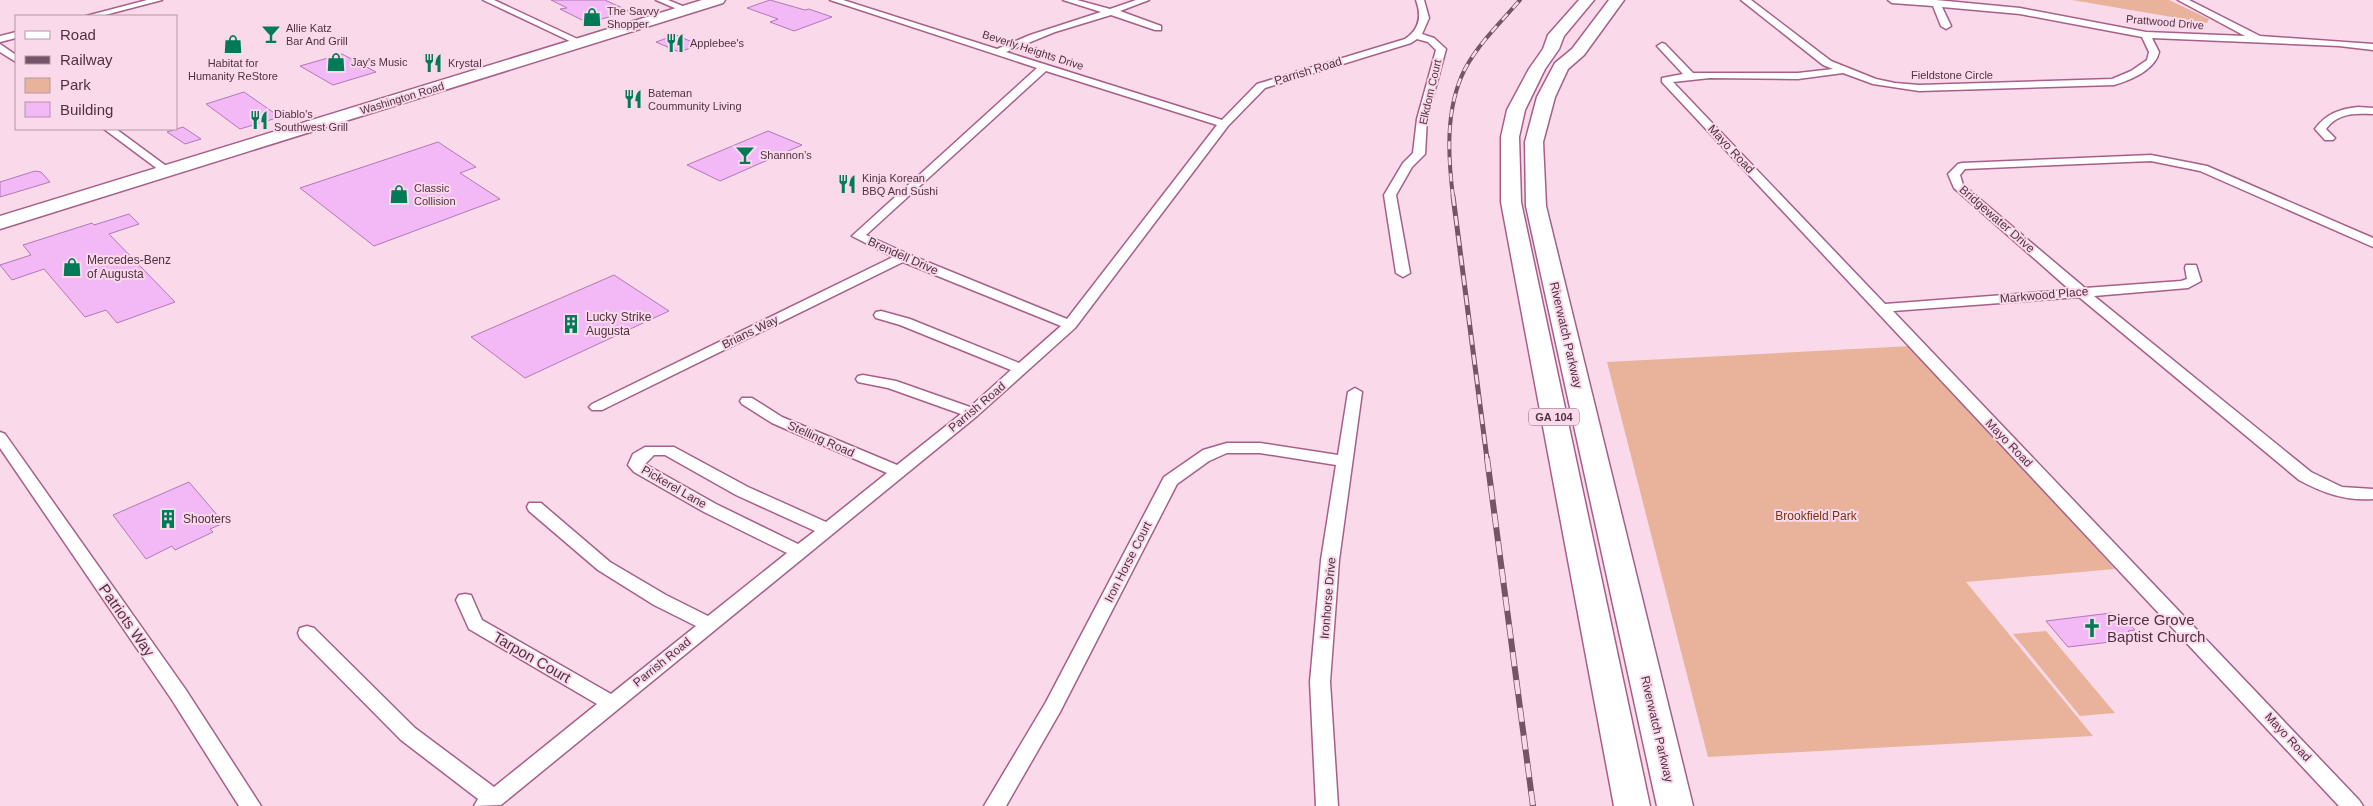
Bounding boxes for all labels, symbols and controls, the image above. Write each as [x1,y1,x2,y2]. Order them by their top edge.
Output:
place label: The Savvy Shopper [607,5,659,30]
shop icon: The Savvy Shopper [581,6,603,28]
street label: Prattwood Drive [2125,13,2205,31]
legend [15,15,178,130]
place label: Allie Katz Bar And Grill [286,22,348,47]
bar icon: Allie Katz Bar And Grill [260,23,282,45]
text: Road [60,26,96,43]
street label: Beverly Heights Drive [981,28,1085,72]
restaurant icon: Applebee's [664,32,686,54]
shop icon: Habitat for Humanity ReStore [222,33,244,55]
place label: Applebee's [690,37,745,49]
text: Railway [60,51,113,68]
shop icon: Jay's Music [325,51,347,73]
restaurant icon: Krystal [422,52,444,74]
street label: Parrish Road [1272,54,1344,88]
place label: Jay's Music [351,56,408,68]
place label: Habitat for Humanity ReStore [188,57,278,82]
place label: Krystal [448,57,482,69]
street label: Elkdom Court [1417,58,1443,126]
street label: Fieldstone Circle [1911,69,1993,81]
text: Park [60,76,91,93]
street label: Washington Road [359,80,445,116]
place label: Bateman Coummunity Living [648,87,742,112]
restaurant icon: Bateman Coummunity Living [622,88,644,110]
text: Building [60,101,113,118]
place label: Diablo's Southwest Grill [274,108,348,133]
restaurant icon: Diablo's Southwest Grill [248,109,270,131]
street label: Mayo Road [1705,122,1757,176]
bar icon: Shannon’s [734,144,756,166]
place label: Shannon’s [760,149,812,161]
place label: Kinja Korean BBQ And Sushi [862,172,938,197]
restaurant icon: Kinja Korean BBQ And Sushi [836,173,858,195]
place label: Classic Collision [414,182,456,207]
street label: Bridgewater Drive [1956,182,2038,256]
shop icon: Classic Collision [388,183,410,205]
street label: Brendell Drive [866,234,941,278]
place label: Mercedes-Benz of Augusta [87,253,171,281]
shop icon: Mercedes-Benz of Augusta [61,256,83,278]
street label: Riverwatch Parkway [1547,280,1585,390]
street label: Markwood Place [1999,284,2089,306]
place label: Lucky Strike Augusta [586,310,652,338]
street label: Brians Way [720,312,780,352]
building icon: Lucky Strike Augusta [560,313,582,335]
street label: Parrish Road [946,379,1008,435]
road number: GA 104 [1529,408,1579,426]
street label: Mayo Road [1983,416,2035,470]
street label: Stelling Road [786,418,856,460]
street label: Pickerel Lane [639,463,709,511]
building icon: Shooters [157,508,179,530]
park label: Brookfield Park [1775,509,1858,523]
place label: Shooters [183,512,231,526]
street label: Iron Horse Court [1102,519,1155,605]
street label: Ironhorse Drive [1317,556,1339,639]
street label: Patriots Way [96,581,158,660]
place label: Pierce Grove Baptist Church [2107,611,2205,645]
church icon: Pierce Grove Baptist Church [2081,617,2103,639]
street label: Tarpon Court [490,628,575,686]
street label: Parrish Road [630,635,694,689]
street label: Riverwatch Parkway [1638,674,1676,784]
street label: Mayo Road [2262,710,2314,764]

